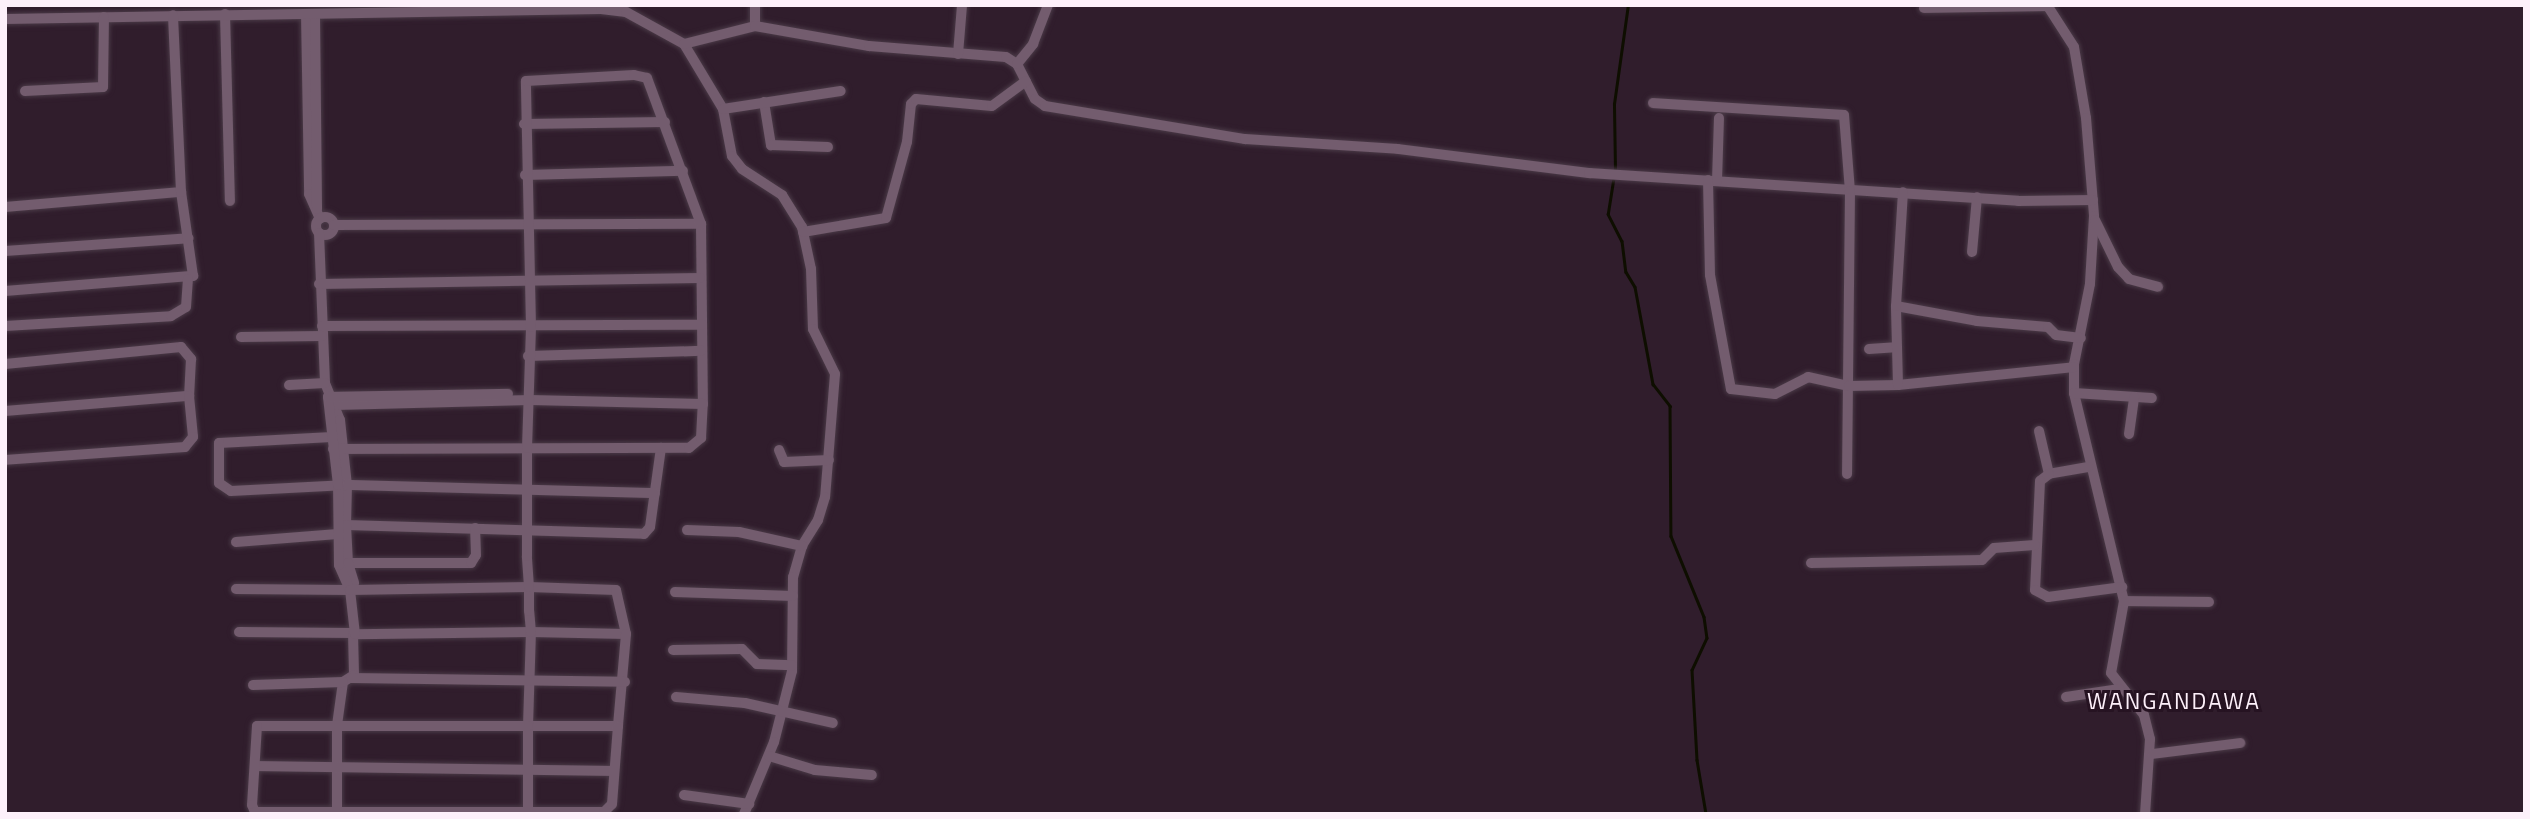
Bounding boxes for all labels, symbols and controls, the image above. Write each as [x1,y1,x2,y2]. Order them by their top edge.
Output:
district label: WANGANDAWA [2088,687,2260,715]

